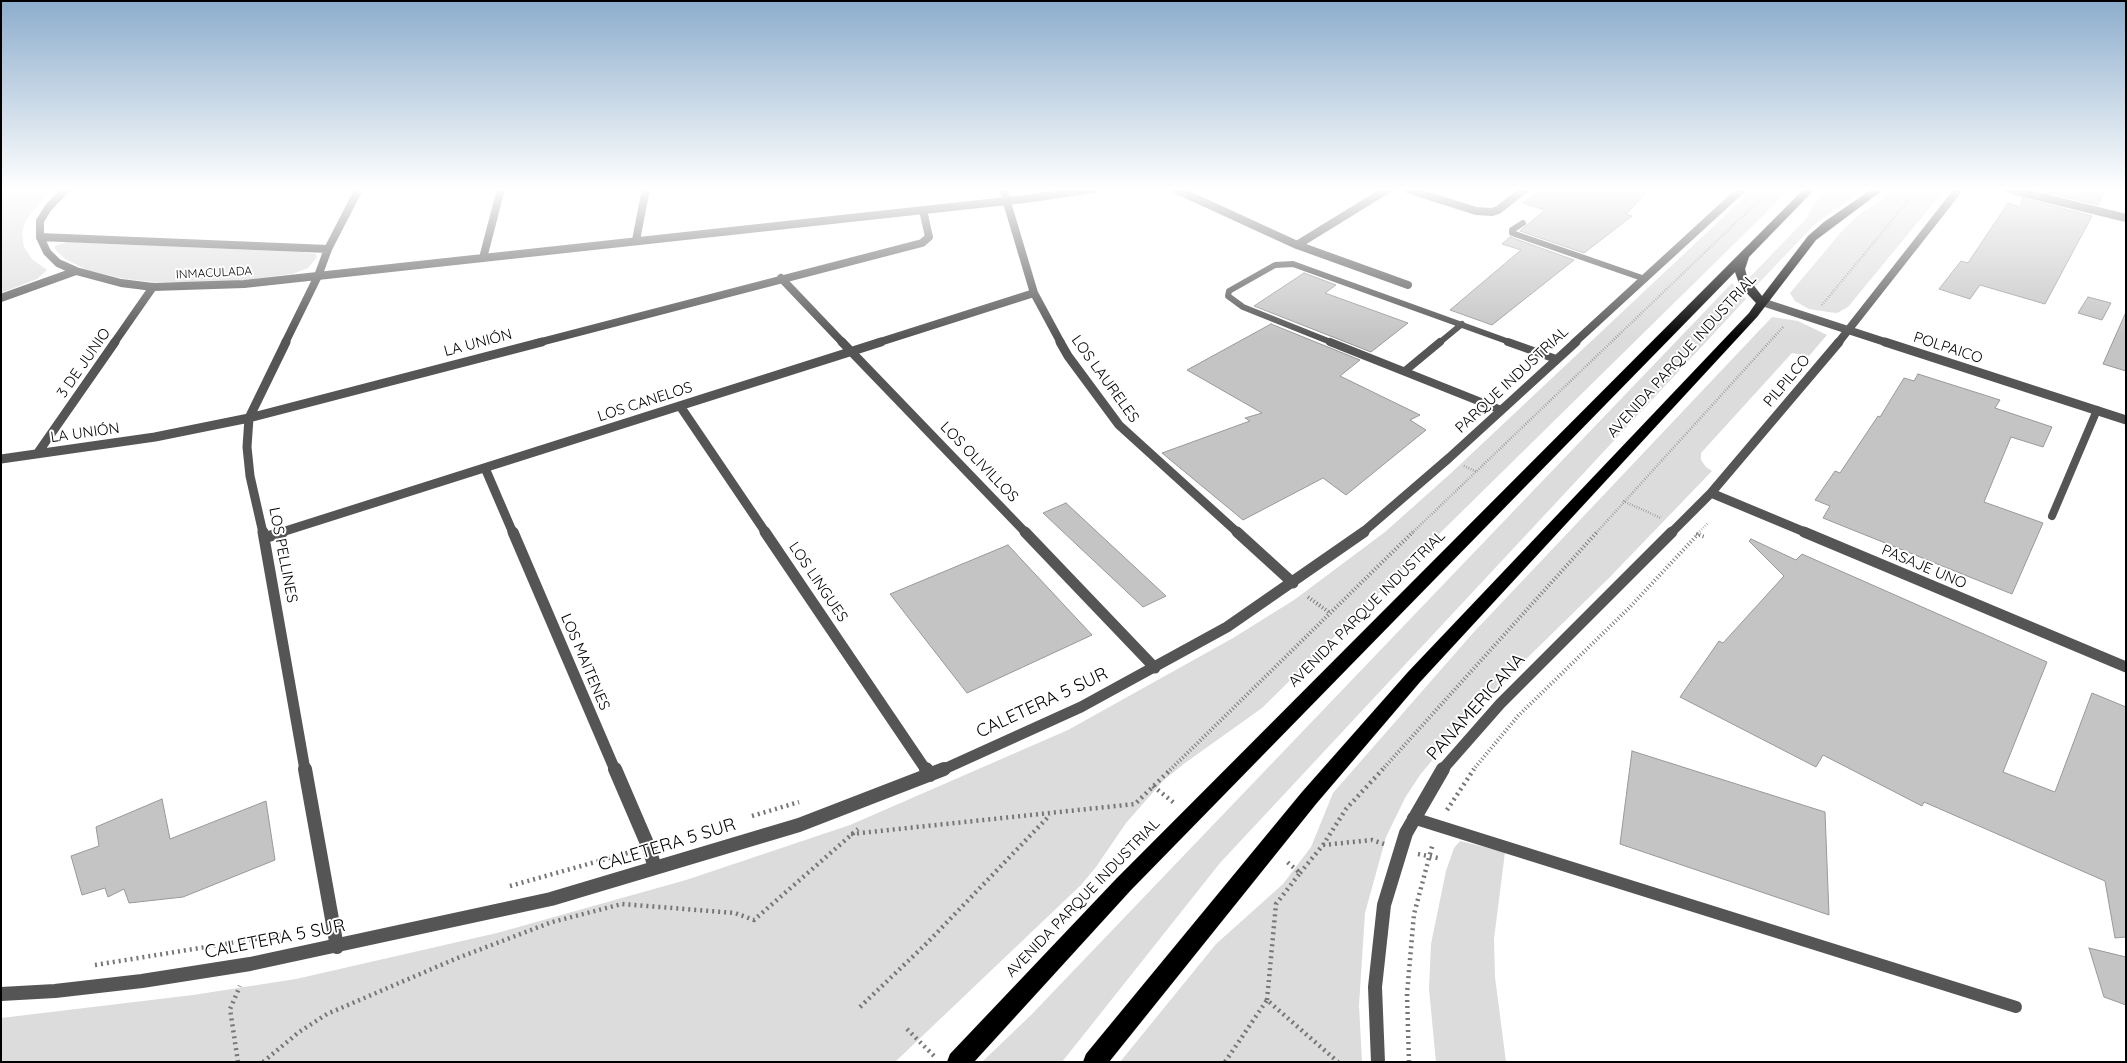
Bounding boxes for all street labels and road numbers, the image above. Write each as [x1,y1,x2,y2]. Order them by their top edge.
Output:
street label: INMACULADA [176,264,252,282]
street label: AVENIDA PARQUE INDUSTRIAL [1604,271,1760,441]
street label: PARQUE INDUSTRIAL [1452,323,1572,437]
street label: 3 DE JUNIO [53,325,115,401]
street label: LA UNIÓN [442,325,514,361]
street label: POLPAICO [1911,328,1985,368]
street label: LOS LAURELES [1067,332,1143,426]
street label: PILPILCO [1760,351,1814,411]
street label: LOS CANELOS [595,378,695,426]
street label: LOS OLIVILLOS [936,418,1022,506]
street label: LA UNIÓN [49,419,121,447]
street label: LOS PELLINES [265,506,301,604]
street label: AVENIDA PARQUE INDUSTRIAL [1285,527,1449,691]
street label: LOS LINGUES [785,539,851,625]
street label: PASAJE UNO [1879,541,1969,593]
street label: LOS MAITENES [557,611,613,713]
street label: PANAMERICANA [1422,649,1530,765]
street label: CALETERA 5 SUR [973,663,1111,743]
street label: CALETERA 5 SUR [596,814,738,876]
street label: AVENIDA PARQUE INDUSTRIAL [1002,815,1164,981]
street label: CALETERA 5 SUR [203,915,347,963]

